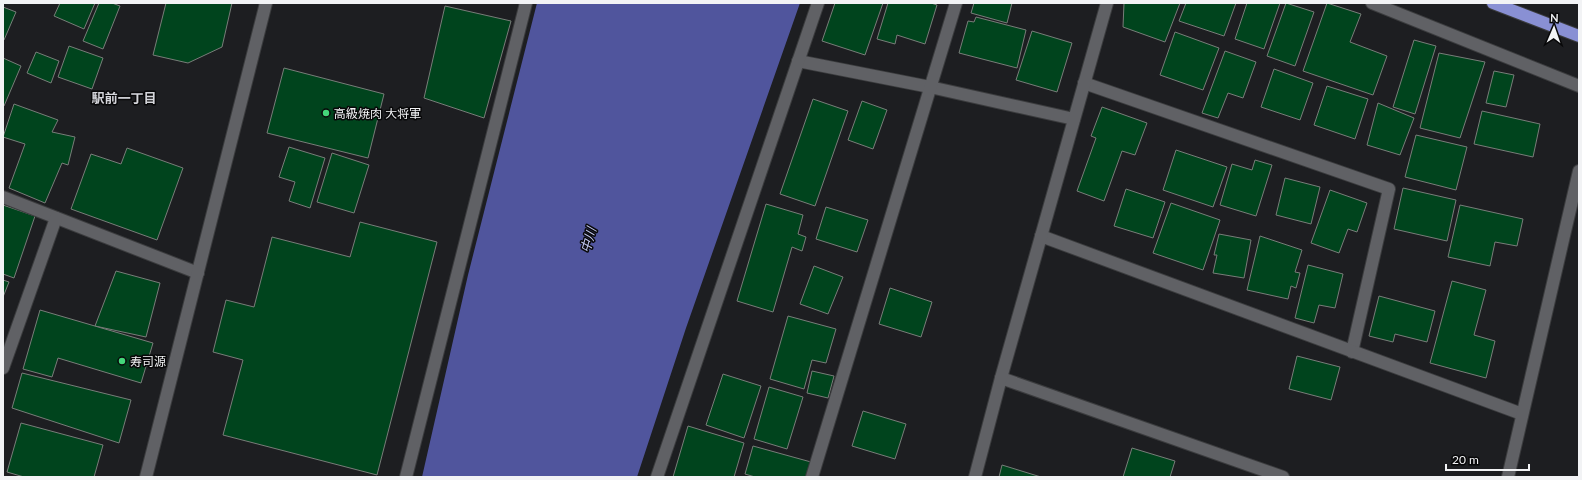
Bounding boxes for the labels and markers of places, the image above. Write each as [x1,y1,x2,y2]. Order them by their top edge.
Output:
place label: 高級焼肉 大将軍 [334,106,421,121]
marker: 高級焼肉 大将軍 [321,108,331,118]
place label: 寿司源 [130,354,166,369]
marker: 寿司源 [117,356,127,366]

